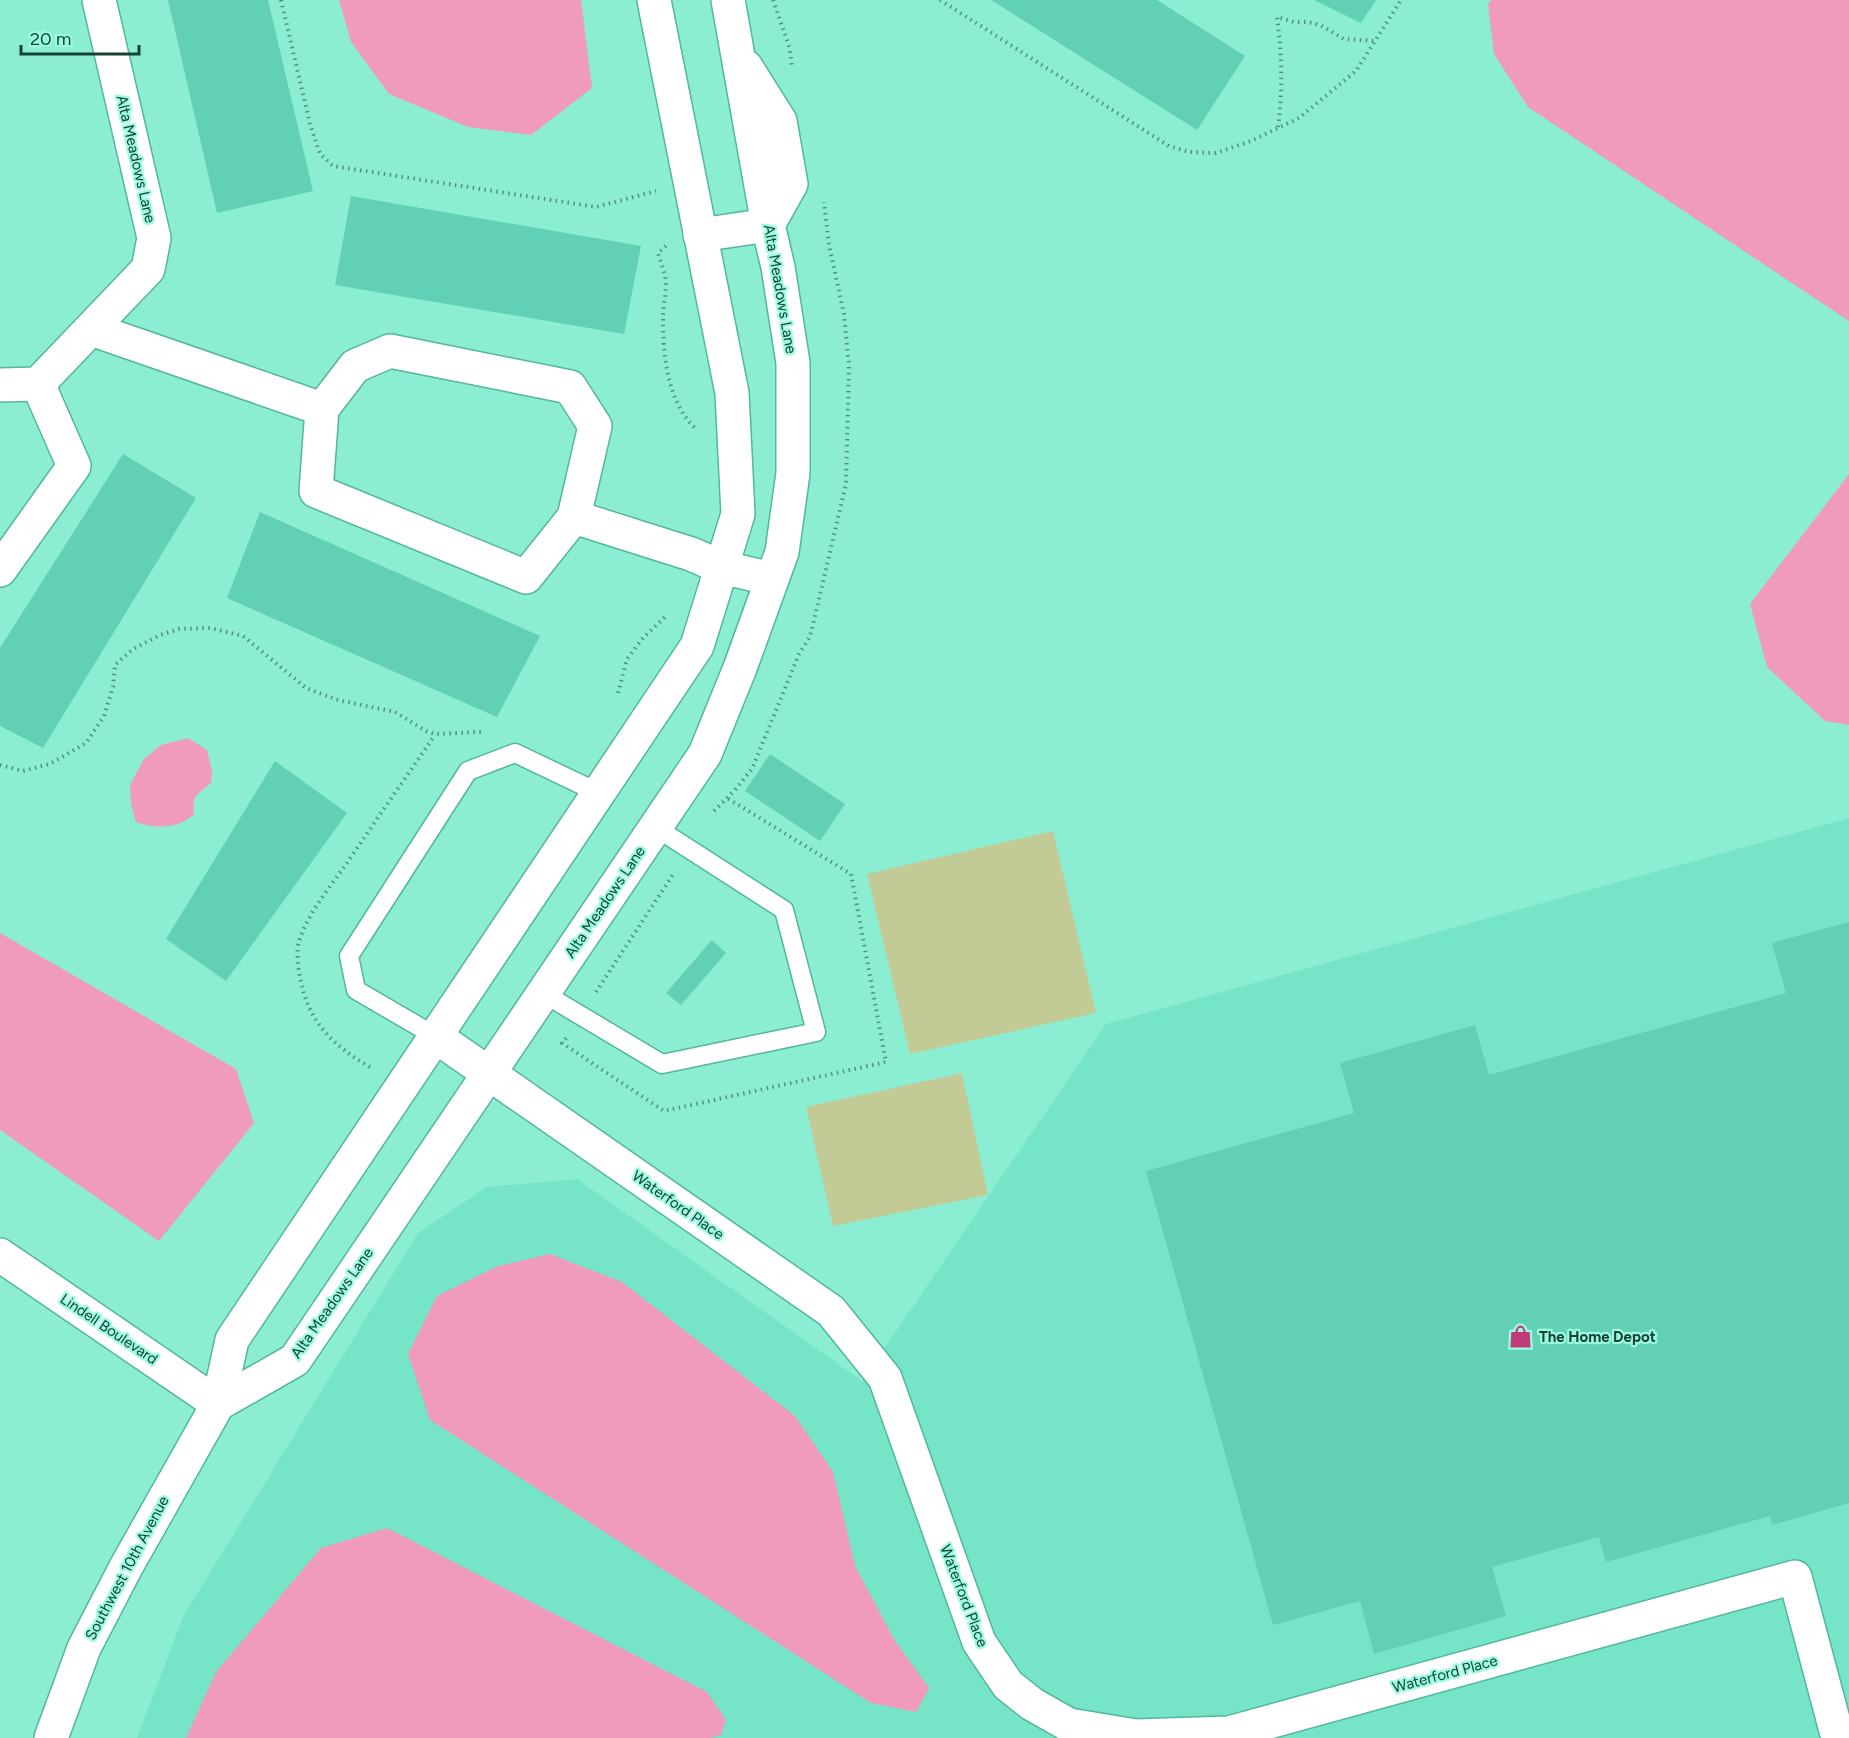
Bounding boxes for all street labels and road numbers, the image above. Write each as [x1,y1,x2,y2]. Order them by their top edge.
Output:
street label: Alta Meadows Lane [113,93,159,225]
street label: Alta Meadows Lane [760,223,800,355]
street label: Alta Meadows Lane [561,843,649,961]
street label: Waterford Place [629,1167,727,1243]
street label: Alta Meadows Lane [287,1244,377,1362]
street label: Lindell Boulevard [57,1290,161,1368]
street label: Southwest 10th Avenue [81,1493,173,1643]
street label: Waterford Place [936,1542,992,1650]
street label: Waterford Place [1390,1651,1500,1697]

